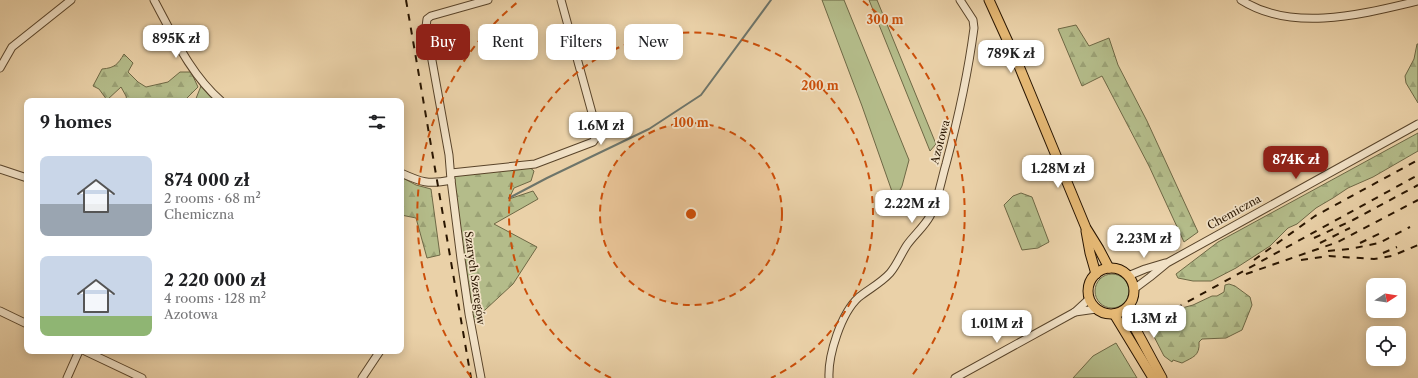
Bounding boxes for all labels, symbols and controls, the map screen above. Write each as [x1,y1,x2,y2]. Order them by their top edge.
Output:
text: 300 m [866,12,904,27]
chip: Buy [416,24,470,60]
chip: Rent [478,24,538,60]
chip: Filters [546,24,616,60]
chip: New [624,24,683,60]
pin: 895K zł [139,25,213,59]
text: 895K zł [152,30,200,46]
pin: 789K zł [974,40,1048,74]
text: 789K zł [987,45,1035,61]
text: 200 m [801,78,839,93]
icon: filters [366,111,388,133]
text: 9 homes [40,112,112,132]
pin: 1.6M zł [564,112,638,146]
text: 100 m [673,115,709,130]
text: 1.6M zł [578,117,624,133]
street label: Azotowa [927,118,953,167]
pin: 874K zł [1259,146,1333,180]
text: 874K zł [1272,151,1320,167]
pin: 1.28M zł [1017,155,1099,189]
text: 1.28M zł [1031,160,1085,176]
text: 874 000 zł [164,170,250,190]
icon: home [72,172,120,220]
text: 2 rooms · 68 m² [164,190,261,206]
pin: 2.22M zł [871,190,953,224]
street label: Chemiczna [1205,191,1263,232]
text: 2.22M zł [884,195,940,211]
text: Chemiczna [164,206,234,222]
centre of rings [684,207,698,221]
pin: 2.23M zł [1103,225,1185,259]
street label: Szarych Szeregów [462,230,489,327]
text: 2.23M zł [1116,230,1172,246]
text: 2 220 000 zł [164,270,266,290]
icon: home [72,272,120,320]
north arrow [1366,278,1406,318]
map controls [1366,278,1406,366]
text: 4 rooms · 128 m² [164,290,266,306]
pin: 1.3M zł [1117,305,1191,339]
text: Azotowa [164,306,218,322]
pin: 1.01M zł [956,310,1038,344]
text: 1.3M zł [1131,310,1177,326]
text: 1.01M zł [971,315,1023,331]
button: locate [1366,326,1406,366]

